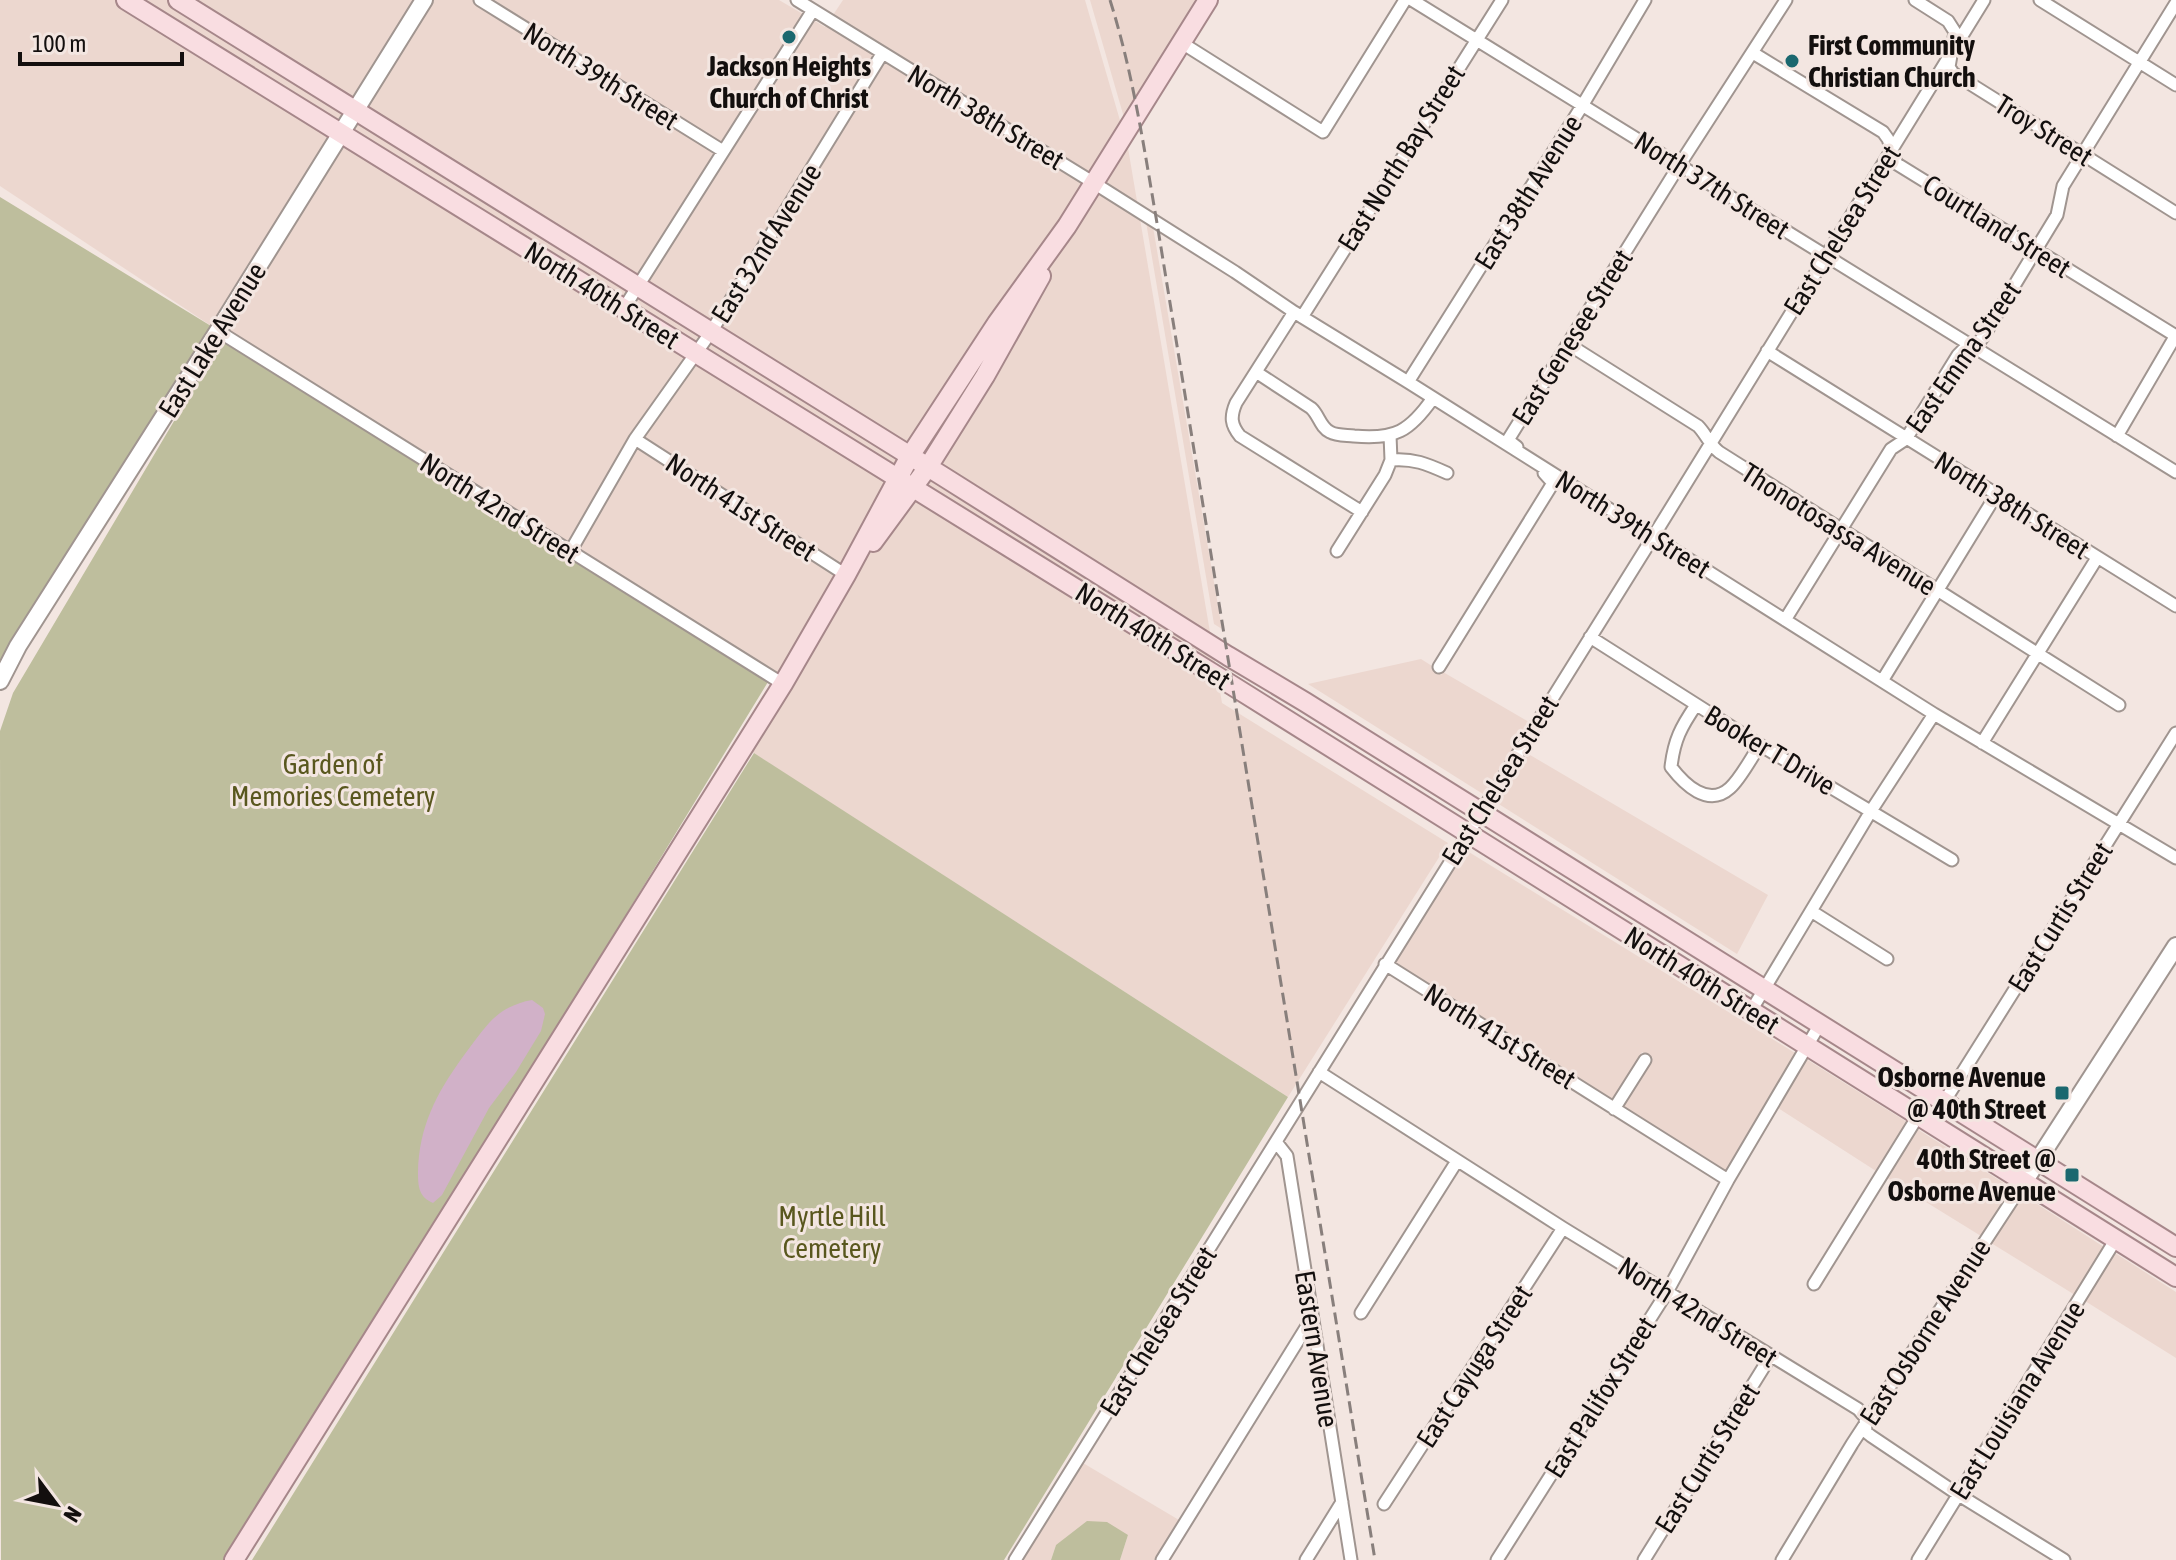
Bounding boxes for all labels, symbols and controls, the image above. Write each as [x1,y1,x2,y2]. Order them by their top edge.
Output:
scale bar [20,16,182,66]
street label: North 39th Street [518,16,684,136]
marker: Jackson Heights Church of Christ [780,28,798,46]
place label: First Community Christian Church [1808,29,1976,93]
text: 100 m [32,30,86,57]
place label: Jackson Heights Church of Christ [706,50,871,114]
marker: First Community Christian Church [1783,52,1801,70]
street label: North 38th Street [902,58,1070,176]
street label: East North Bay Street [1331,59,1471,257]
street label: Troy Street [1989,88,2099,172]
street label: East 38th Avenue [1468,109,1588,275]
street label: North 37th Street [1629,125,1795,245]
street label: East Chelsea Street [1777,139,1907,321]
street label: East 32nd Avenue [704,158,828,328]
street label: Courtland Street [1917,168,2077,284]
street label: North 40th Street [519,235,685,355]
street label: East Genesee Street [1505,243,1639,431]
street label: East Lake Avenue [152,257,272,423]
street label: East Emma Street [1899,275,2027,439]
street label: North 38th Street [1929,445,2095,565]
street label: North 42nd Street [415,446,585,570]
street label: North 41st Street [660,447,822,567]
street label: Thonotosassa Avenue [1736,456,1942,602]
street label: North 39th Street [1550,464,1716,584]
street label: North 40th Street [1070,576,1236,696]
street label: East Chelsea Street [1435,689,1565,871]
street label: Booker T Drive [1699,699,1841,801]
park label: Garden of Memories Cemetery [231,748,435,812]
street label: East Curtis Street [2001,836,2119,998]
street label: North 40th Street [1619,920,1785,1040]
street label: North 41st Street [1418,977,1582,1095]
place label: Osborne Avenue @ 40th Street [1877,1061,2046,1125]
marker: Osborne Avenue @ 40th Street [2053,1084,2071,1102]
place label: 40th Street @ Osborne Avenue [1887,1143,2056,1207]
marker: 40th Street @ Osborne Avenue [2063,1166,2081,1184]
park label: Myrtle Hill Cemetery [778,1200,886,1264]
street label: East Osborne Avenue [1853,1233,1997,1431]
street label: East Chelsea Street [1093,1240,1223,1422]
street label: North 42nd Street [1613,1250,1783,1374]
street label: Eastern Avenue [1289,1268,1345,1430]
street label: East Cayuga Street [1410,1279,1538,1453]
street label: East Louisiana Avenue [1943,1295,2091,1505]
street label: East Palifox Street [1538,1311,1662,1483]
street label: East Curtis Street [1648,1377,1766,1539]
north arrow [16,1464,96,1544]
text: N [58,1502,87,1527]

